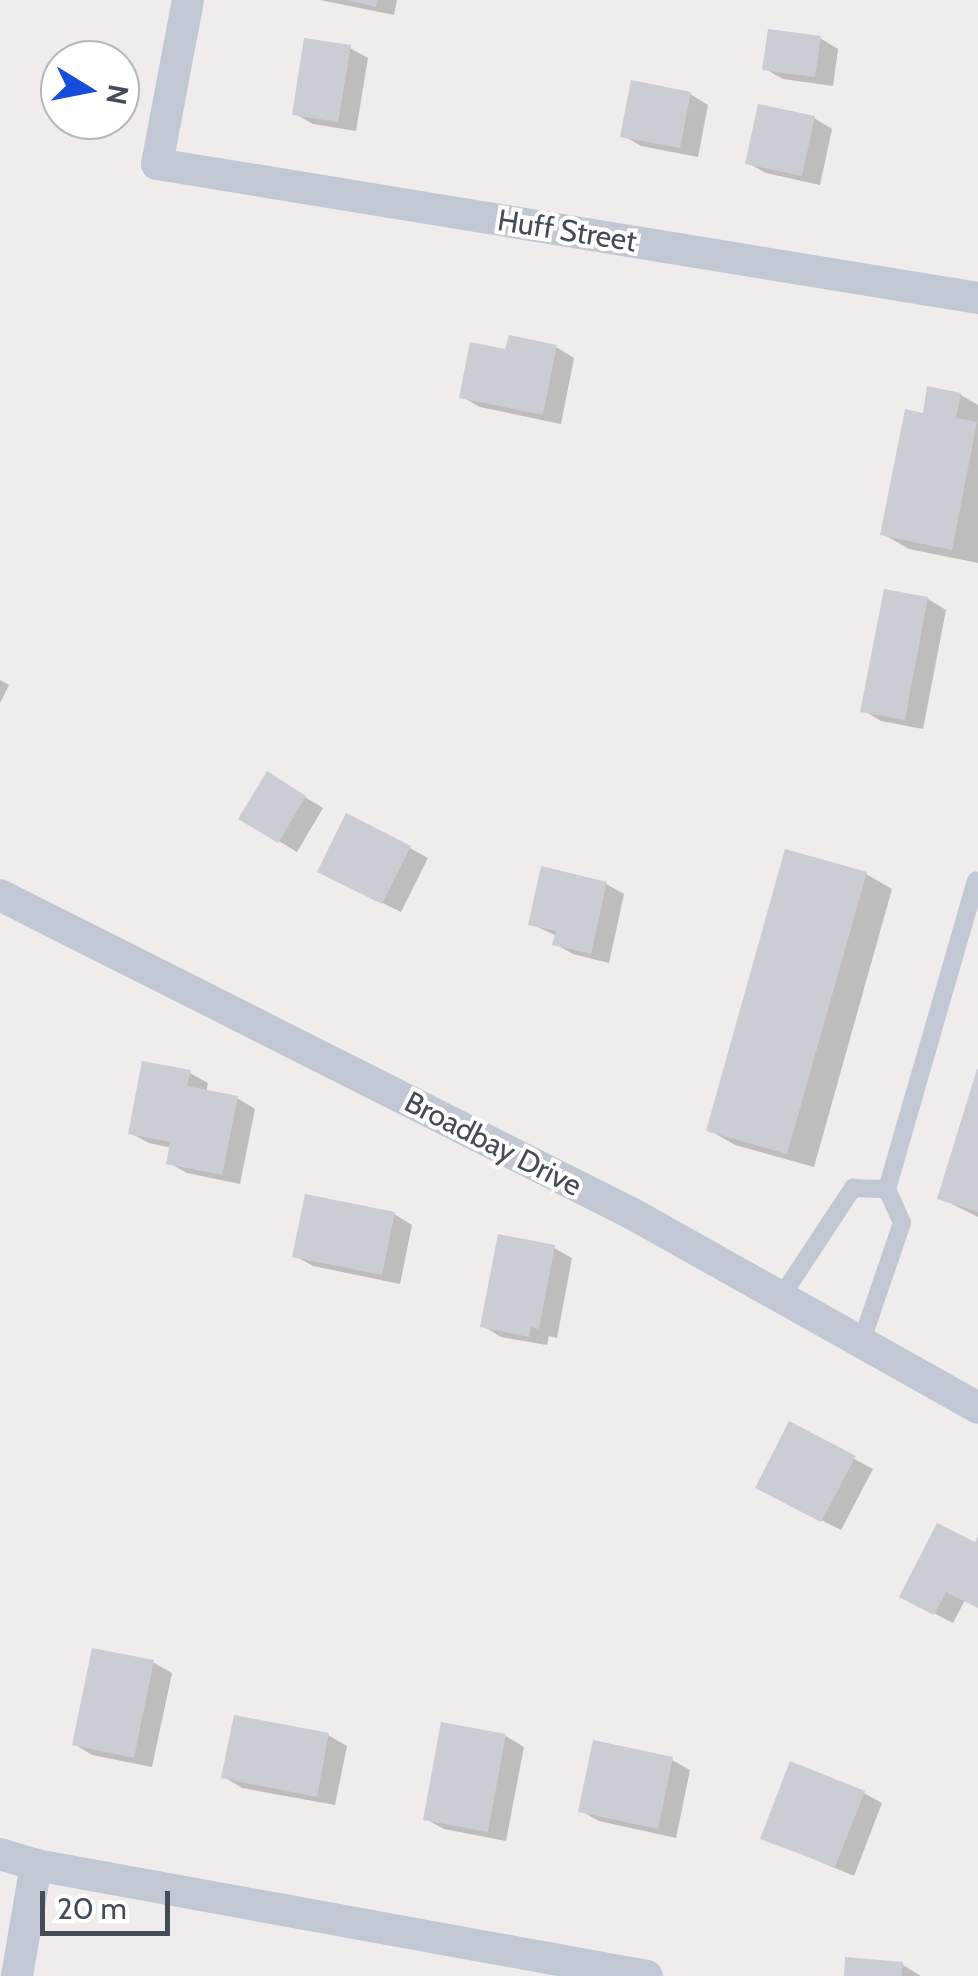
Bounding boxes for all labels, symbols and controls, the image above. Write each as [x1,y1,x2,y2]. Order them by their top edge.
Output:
north arrow [40,40,140,140]
text: N [99,82,136,108]
street label: Huff Street [495,202,639,260]
street label: Broadbay Drive [398,1084,588,1204]
scale bar [45,1871,175,1933]
text: 20 m [57,1890,127,1927]

